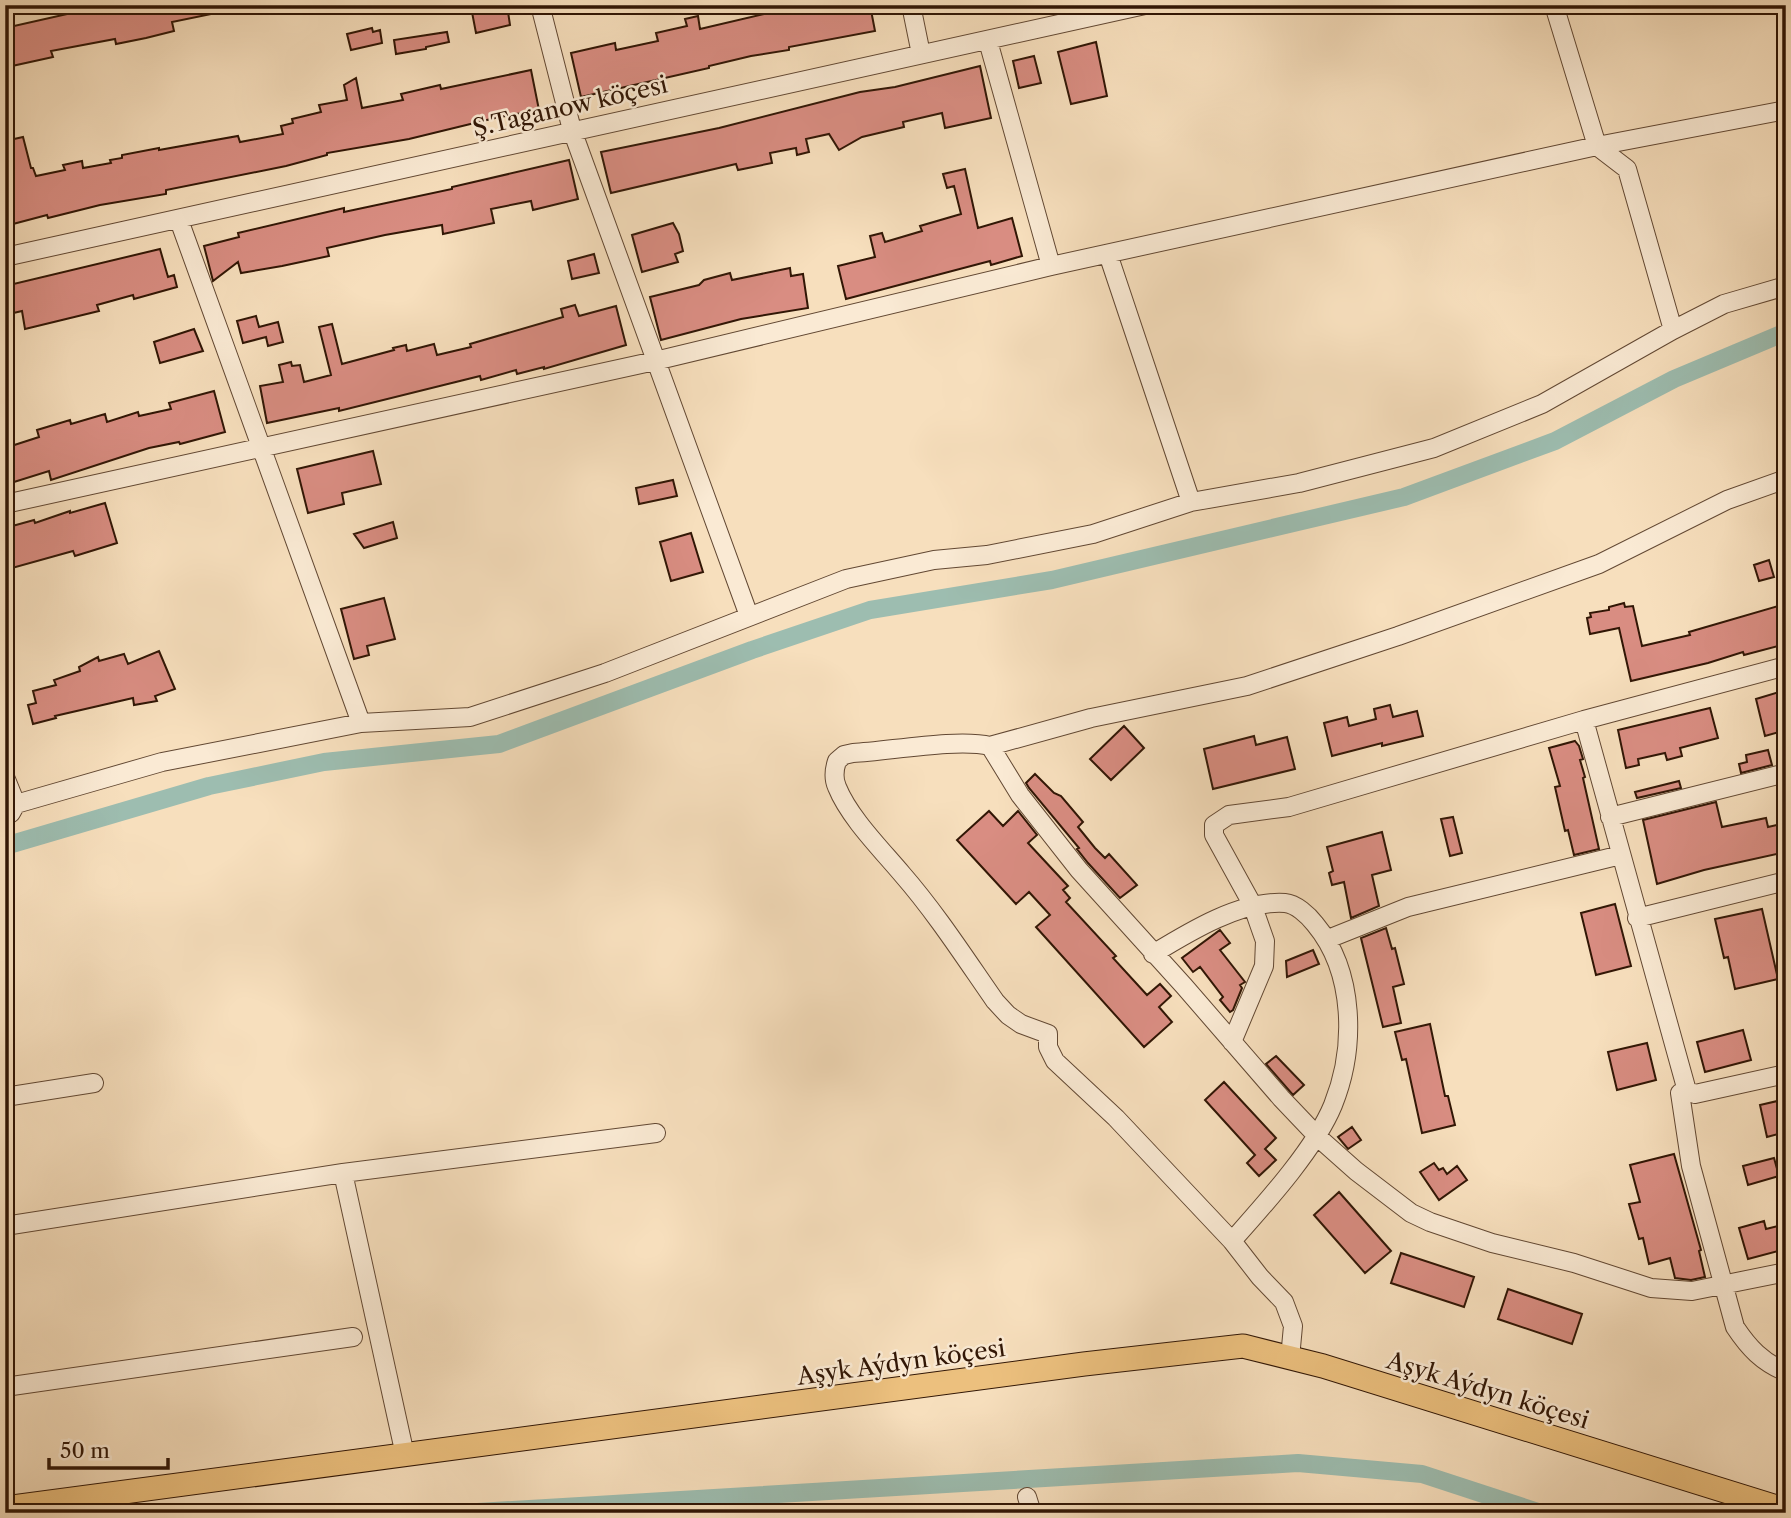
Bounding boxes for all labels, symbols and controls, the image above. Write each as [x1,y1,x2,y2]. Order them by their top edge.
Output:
street label: Ş.Taganow köçesi [470,69,670,143]
street label: Aşyk Aýdyn köçesi [794,1333,1007,1391]
street label: Aşyk Aýdyn köçesi [1382,1345,1593,1435]
scale bar [49,1427,168,1471]
text: 50 m [60,1438,110,1463]

